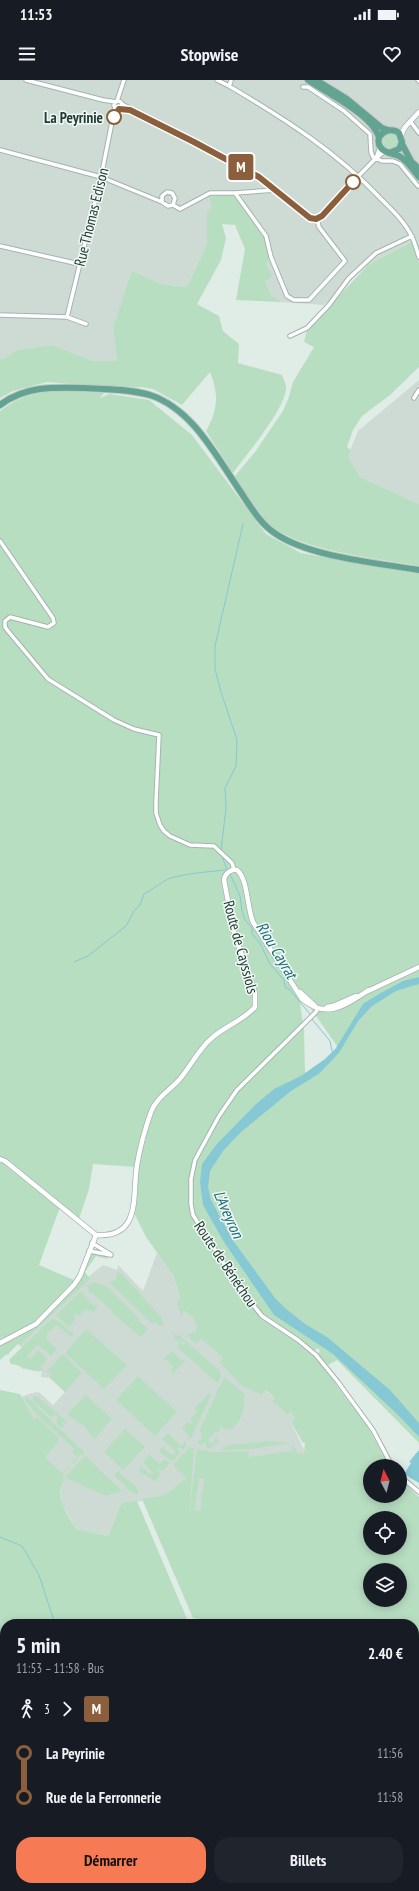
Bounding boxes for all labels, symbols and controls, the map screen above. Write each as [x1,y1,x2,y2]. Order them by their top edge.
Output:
text: 11:53 [20,5,52,24]
icon: menu [16,43,38,65]
text: Stopwise [181,43,238,66]
icon: heart [381,43,403,65]
place label: La Peyrinie [44,108,103,127]
marker: La Peyrinie [106,109,122,125]
line badge: M [228,154,254,180]
text: M [236,158,246,176]
street label: Rue Thomas Edison [70,166,112,268]
unlabelled marker [345,174,361,190]
street label: Route de Cayssiols [219,898,263,996]
water label: Riou Cayrat [252,918,303,984]
water label: L'Aveyron [210,1187,249,1242]
street label: Route de Bénéchou [190,1217,262,1311]
north arrow [363,1459,407,1503]
map controls [363,1459,407,1607]
button: locate [363,1511,407,1555]
button: layers [363,1563,407,1607]
text: 5 min [16,1631,60,1659]
text: 2.40 € [368,1644,403,1663]
text: 11:53 – 11:58 · Bus [16,1660,104,1677]
icon: walk [16,1698,38,1720]
icon: forward [56,1698,78,1720]
text: M [92,1700,101,1718]
text: 3 [44,1701,50,1718]
text: La Peyrinie [46,1744,105,1763]
text: 11:56 [377,1745,403,1762]
text: Rue de la Ferronnerie [46,1788,161,1807]
text: 11:58 [377,1789,403,1806]
button: Démarrer [16,1837,206,1883]
button: Billets [214,1837,403,1883]

